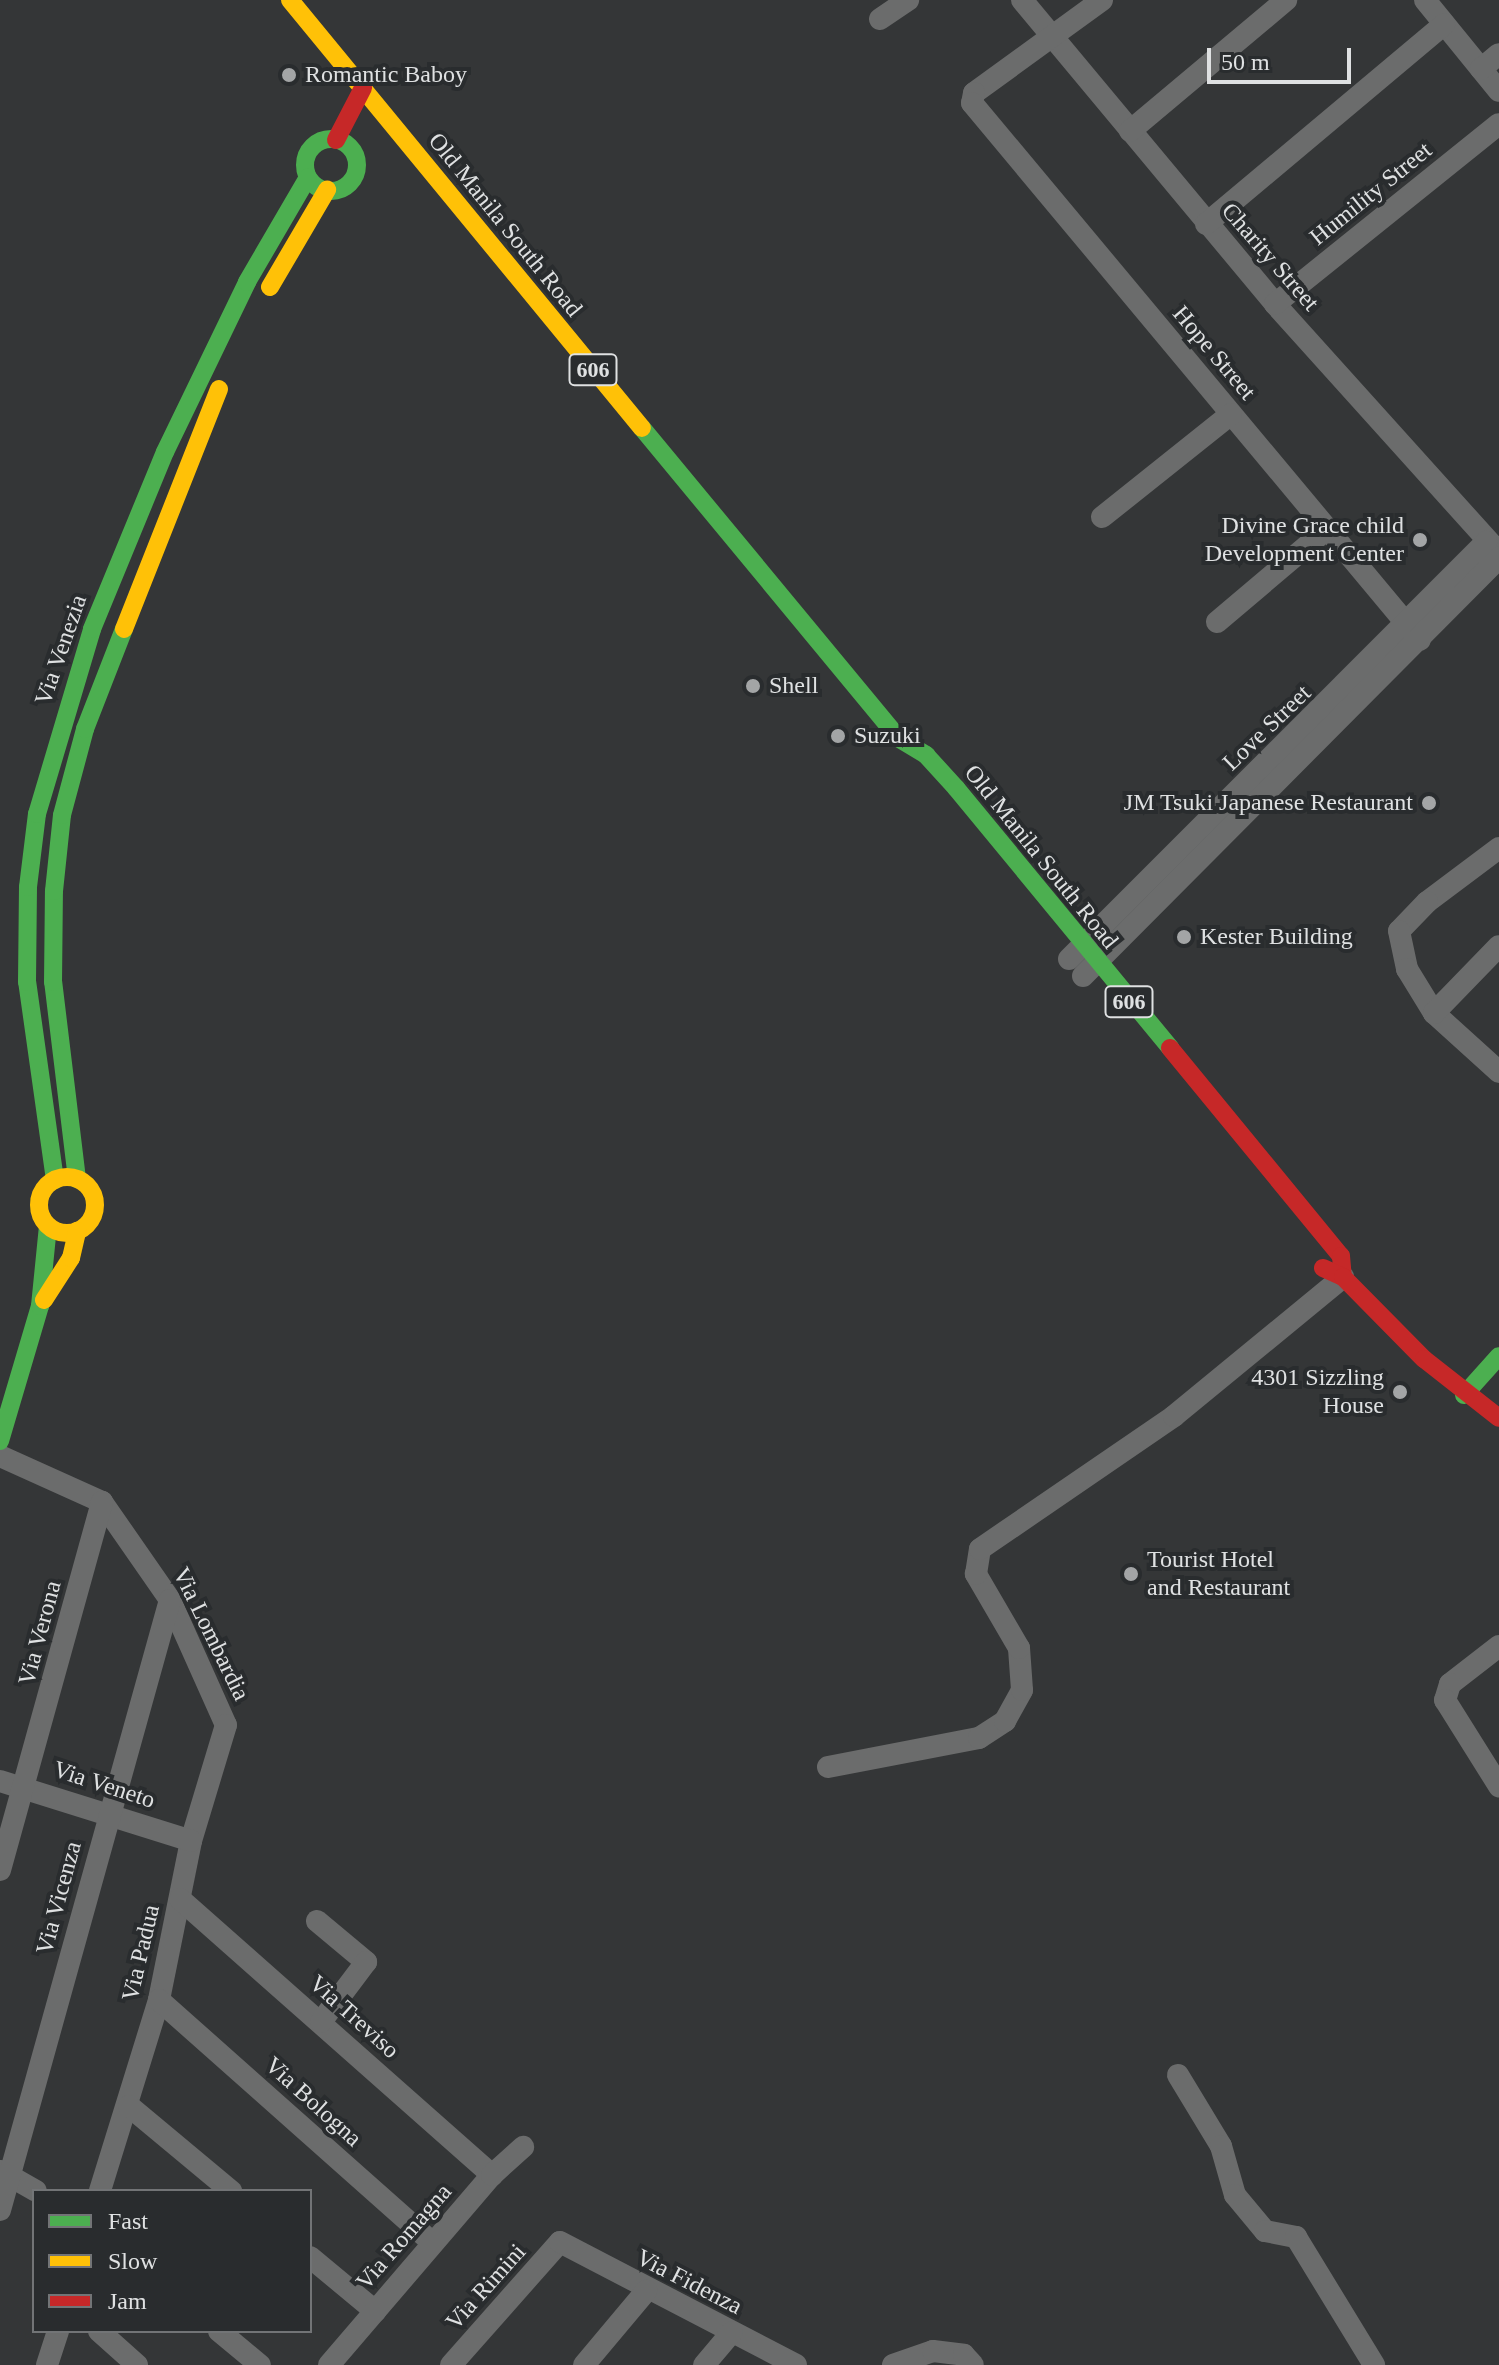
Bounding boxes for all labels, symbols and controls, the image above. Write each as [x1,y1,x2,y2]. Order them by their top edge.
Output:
scale bar [1211,32,1355,82]
text: 50 m [1221,49,1270,75]
place label: Romantic Baboy [305,61,467,89]
marker: Romantic Baboy [280,66,298,84]
street label: Old Manila South Road [422,127,588,323]
street label: Humility Street [1304,136,1438,252]
street label: Charity Street [1215,197,1325,317]
street label: Hope Street [1166,300,1262,406]
road number: 606 [567,352,619,388]
place label: Divine Grace child Development Center [1205,512,1404,568]
marker: Divine Grace child Development Center [1411,531,1429,549]
street label: Via Venezia [29,591,93,709]
place label: Shell [769,672,818,700]
marker: Shell [744,677,762,695]
street label: Love Street [1217,679,1317,777]
place label: Suzuki [854,722,921,750]
marker: Suzuki [829,727,847,745]
street label: Old Manila South Road [958,759,1124,955]
place label: JM Tsuki Japanese Restaurant [1123,789,1413,817]
marker: JM Tsuki Japanese Restaurant [1420,794,1438,812]
place label: Kester Building [1200,923,1353,951]
marker: Kester Building [1175,928,1193,946]
road number: 606 [1103,984,1155,1020]
place label: 4301 Sizzling House [1251,1364,1384,1420]
marker: 4301 Sizzling House [1391,1383,1409,1401]
place label: Tourist Hotel and Restaurant [1147,1546,1290,1602]
street label: Via Lombardia [166,1563,256,1705]
marker: Tourist Hotel and Restaurant [1122,1565,1140,1583]
street label: Via Verona [12,1578,68,1688]
street label: Via Veneto [49,1755,159,1815]
street label: Via Vicenza [30,1838,88,1958]
street label: Via Padua [116,1902,166,2004]
street label: Via Treviso [303,1969,405,2065]
street label: Via Bologna [259,2051,367,2153]
street label: Via Romagna [350,2178,458,2296]
legend [32,2189,312,2333]
text: Fast [108,2208,148,2234]
street label: Via Rimini [440,2238,532,2336]
street label: Via Fidenza [631,2243,747,2321]
text: Slow [108,2248,157,2274]
text: Jam [108,2288,147,2314]

